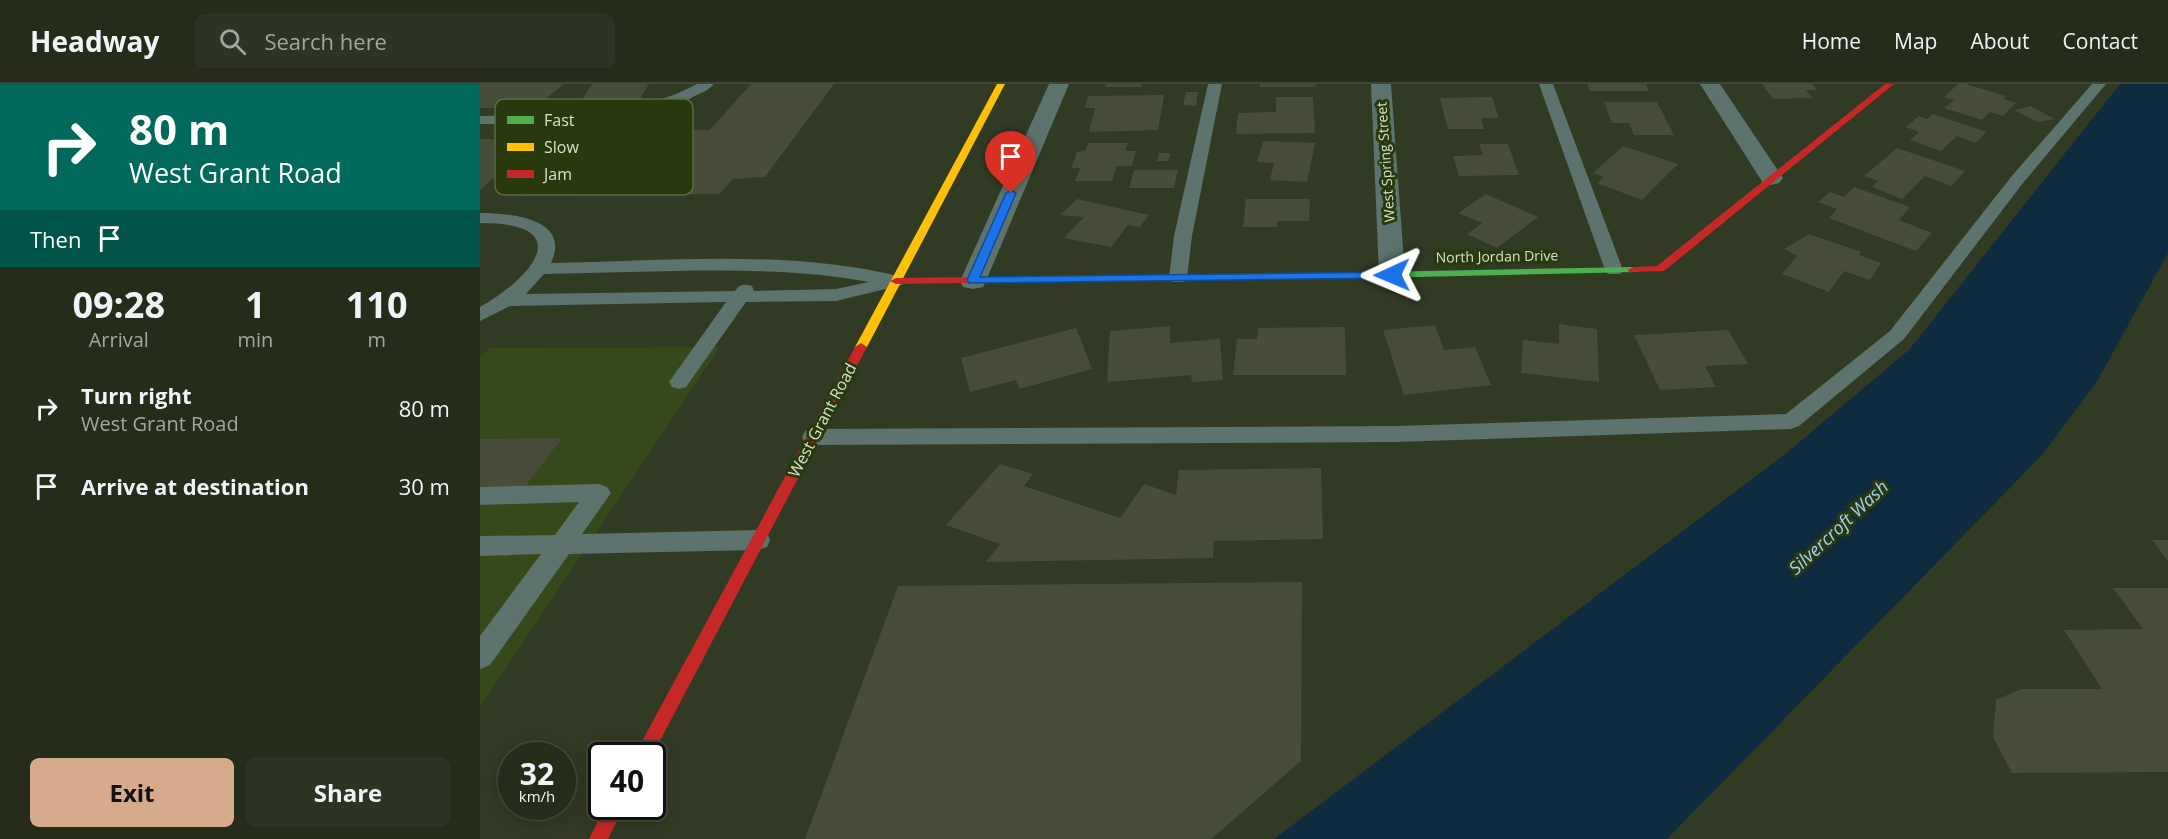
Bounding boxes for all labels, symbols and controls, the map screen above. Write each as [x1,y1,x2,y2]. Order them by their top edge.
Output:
search box [195,14,615,68]
text: Headway [30,22,159,60]
icon: search [216,25,249,58]
text: Search here [264,26,387,56]
text: Home [1802,27,1861,55]
text: Map [1894,27,1937,55]
text: About [1970,27,2030,55]
text: Contact [2063,27,2138,55]
legend [495,99,693,195]
text: 80 m [129,100,229,157]
street label: West Spring Street [1371,101,1399,223]
icon: right [30,108,108,186]
text: Fast [544,109,575,131]
pin [985,131,1036,193]
text: Slow [544,136,579,158]
icon: arrive [994,140,1027,173]
text: West Grant Road [129,154,342,191]
text: Jam [542,163,572,185]
icon: arrive [93,222,126,255]
text: Then [30,224,81,254]
position arrow [1360,243,1424,307]
street label: North Jordan Drive [1436,245,1559,267]
text: 09:28 [72,280,165,329]
text: 1 [245,280,266,329]
text: 110 [346,280,408,329]
text: Arrival [89,326,149,353]
text: min [237,326,273,353]
text: m [367,326,386,353]
street label: West Grant Road [783,359,861,481]
text: Turn right [81,380,192,410]
icon: right [30,392,63,425]
text: 80 m [399,393,450,423]
text: West Grant Road [81,410,239,437]
icon: arrive [30,470,63,503]
text: Arrive at destination [81,471,309,501]
text: 30 m [399,471,450,501]
water label: Silvercroft Wash [1783,475,1893,579]
speed limit sign: 40 [588,742,666,820]
text: 32 [520,753,554,794]
button: Exit [30,758,234,827]
button: Share [246,758,450,827]
text: km/h [519,786,555,806]

